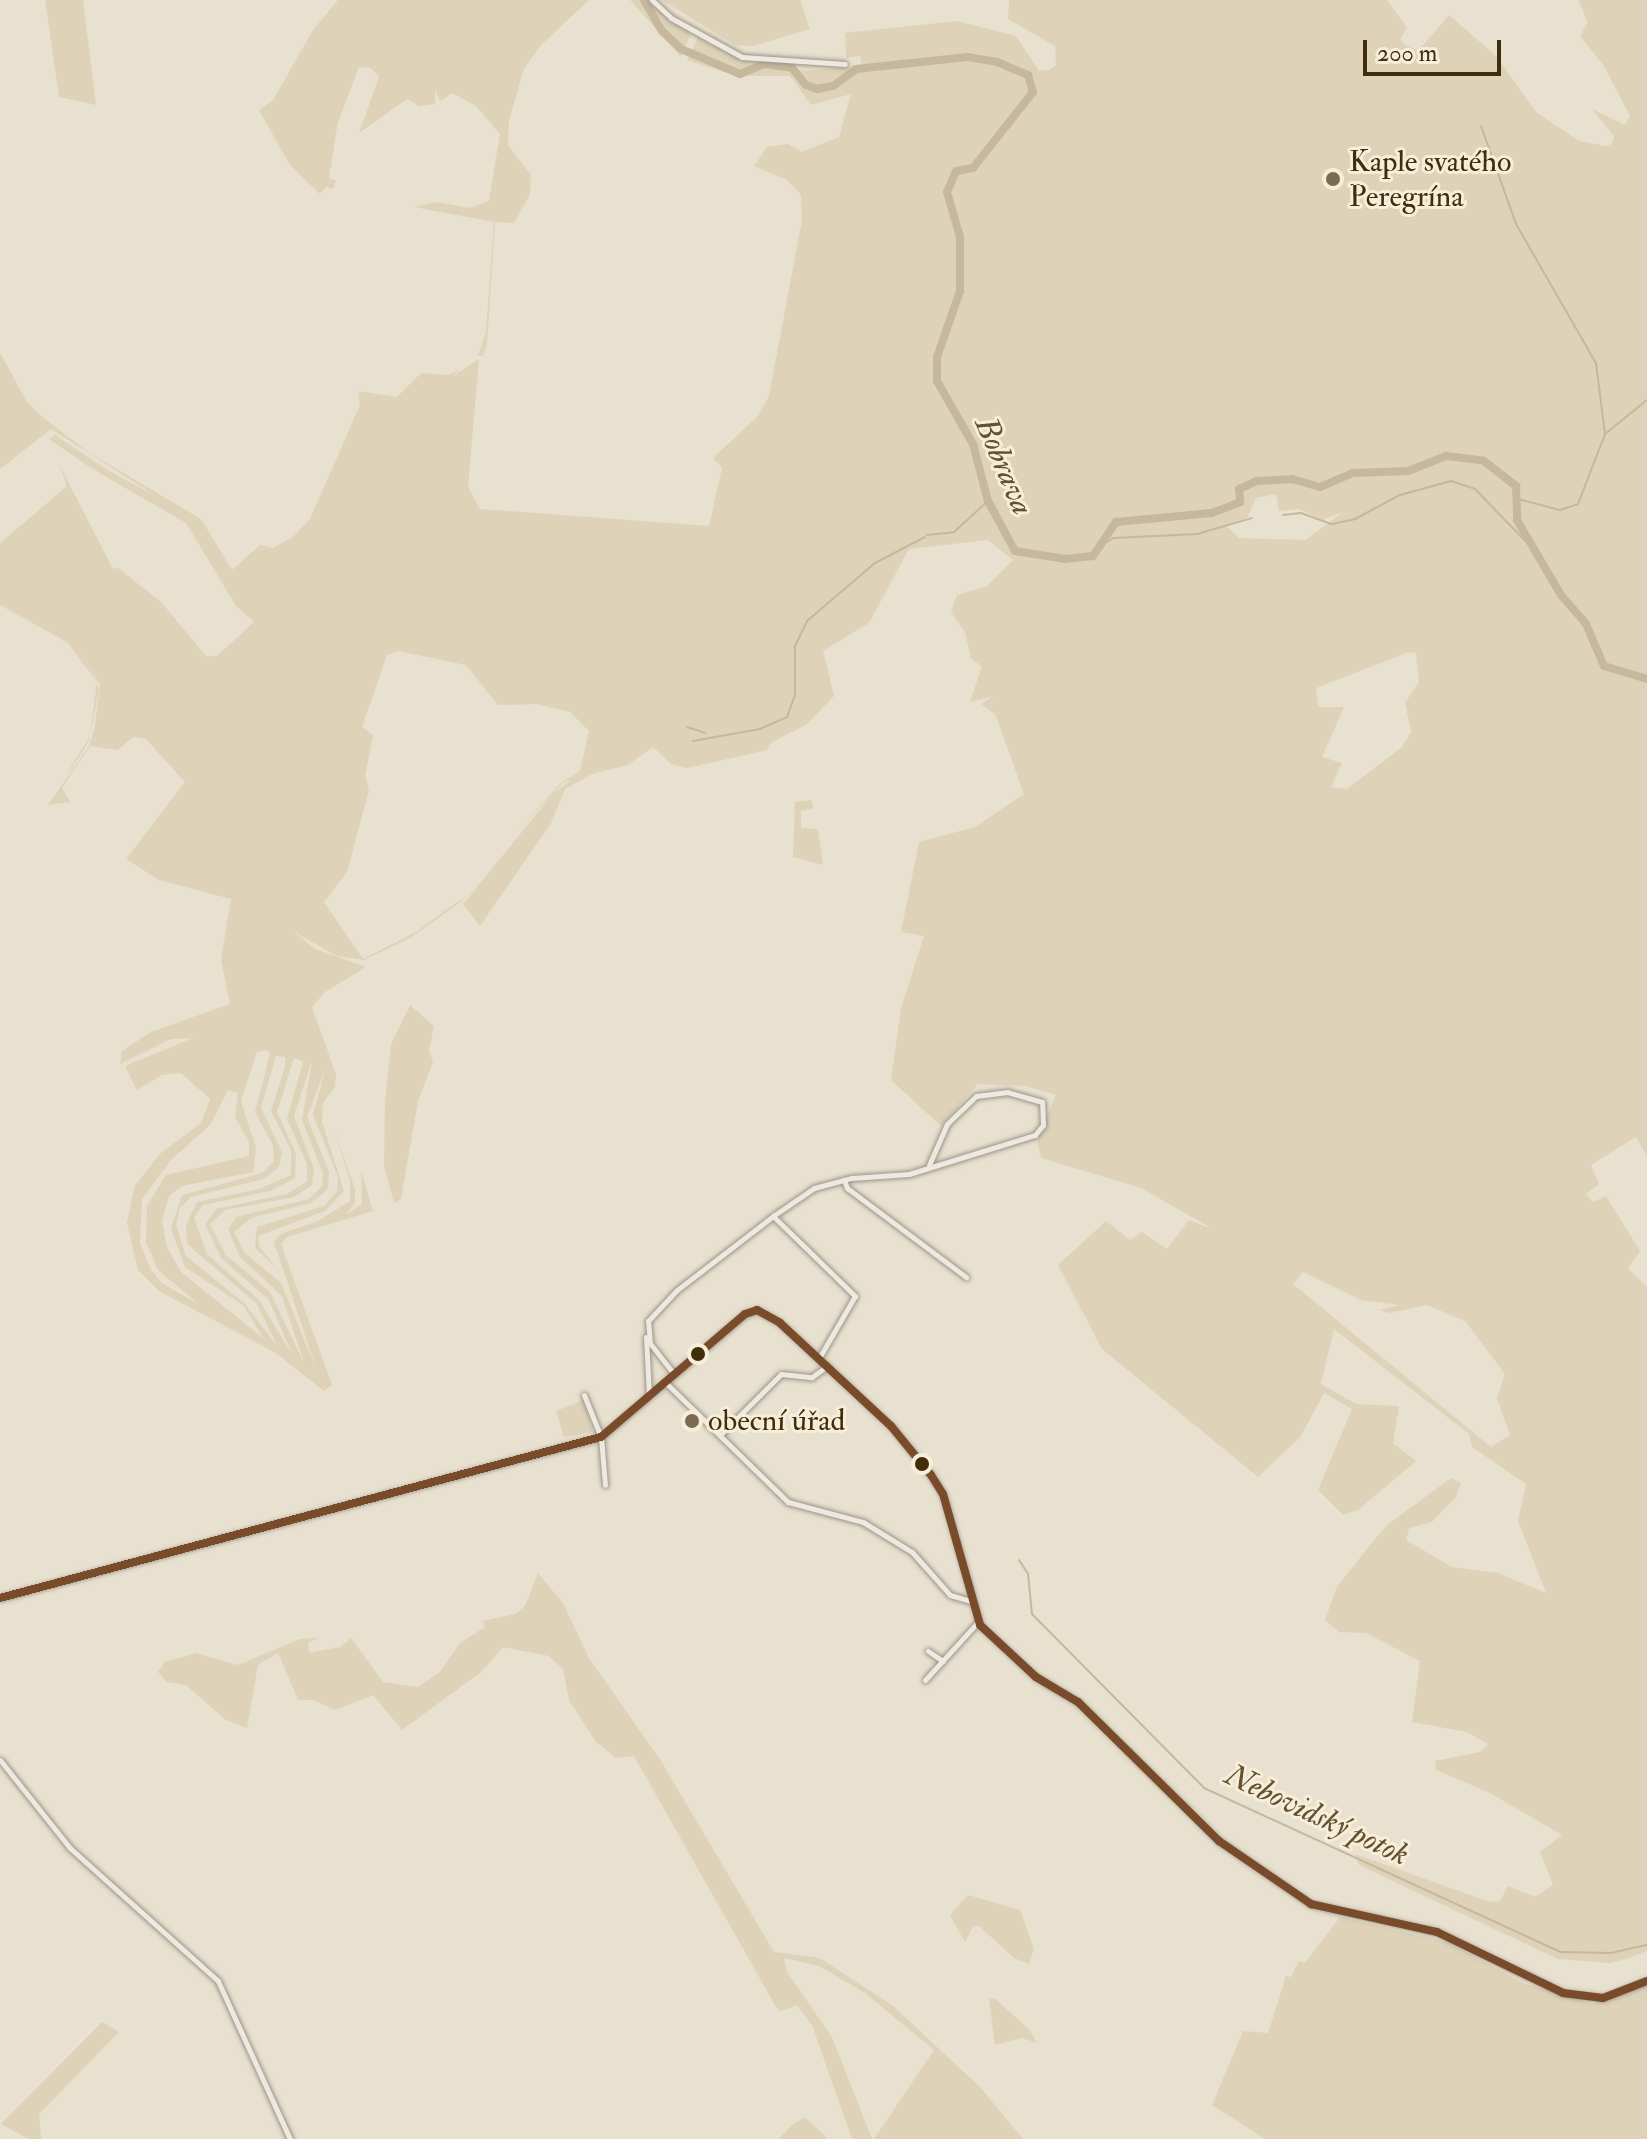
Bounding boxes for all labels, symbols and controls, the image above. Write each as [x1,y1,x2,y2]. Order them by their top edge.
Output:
scale bar [1367,24,1505,74]
text: 200 m [1377,38,1437,69]
place label: Kaple svatého Peregrína [1349,144,1512,214]
marker: Kaple svatého Peregrína [1324,170,1342,188]
water label: Bobrava [966,411,1042,521]
unlabelled marker [690,1346,706,1362]
place label: obecní úřad [708,1403,845,1439]
marker: obecní úřad [683,1412,701,1430]
unlabelled marker [914,1456,930,1472]
water label: Nebovidský potok [1219,1756,1415,1874]

